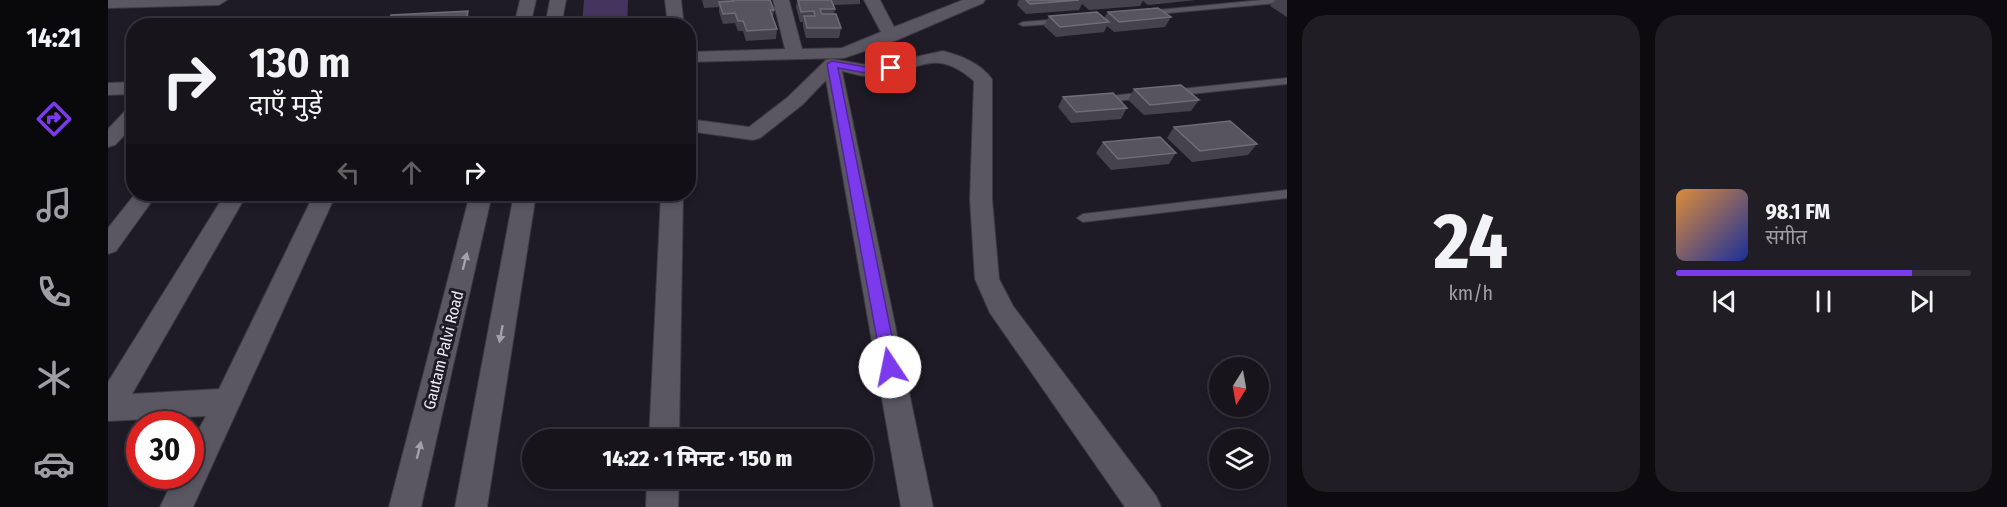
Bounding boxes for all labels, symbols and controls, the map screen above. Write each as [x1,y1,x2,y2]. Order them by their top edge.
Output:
text: 14:21 [27,22,81,54]
text: 130 m [249,38,350,88]
icon: right [150,42,228,120]
pin [865,42,916,93]
icon: arrive [874,51,907,84]
text: दाएँ मुड़ें [249,89,322,121]
icon: directions [33,98,75,140]
icon: left [332,156,365,189]
icon: ahead [395,156,428,189]
icon: right [458,156,491,189]
icon: music [33,184,75,226]
text: 24 [1433,195,1508,289]
text: 98.1 FM [1766,198,1830,225]
text: संगीत [1766,225,1807,249]
one-way arrow [461,251,471,270]
icon: phone [33,271,75,313]
text: km/h [1448,281,1493,305]
icon: previous [1708,285,1741,318]
icon: pause [1807,285,1840,318]
icon: next [1905,285,1938,318]
street label: Gautam Palvi Road [420,289,467,411]
one-way arrow [496,325,505,344]
position arrow [858,335,922,399]
icon: climate [33,357,75,399]
north arrow [1209,357,1269,417]
map controls [1209,357,1269,489]
speed limit sign: 30 [126,411,204,489]
button: layers [1209,429,1269,489]
one-way arrow [415,441,425,459]
icon: car [33,443,75,485]
text: 14:22 · 1 मिनट · 150 m [603,445,792,472]

